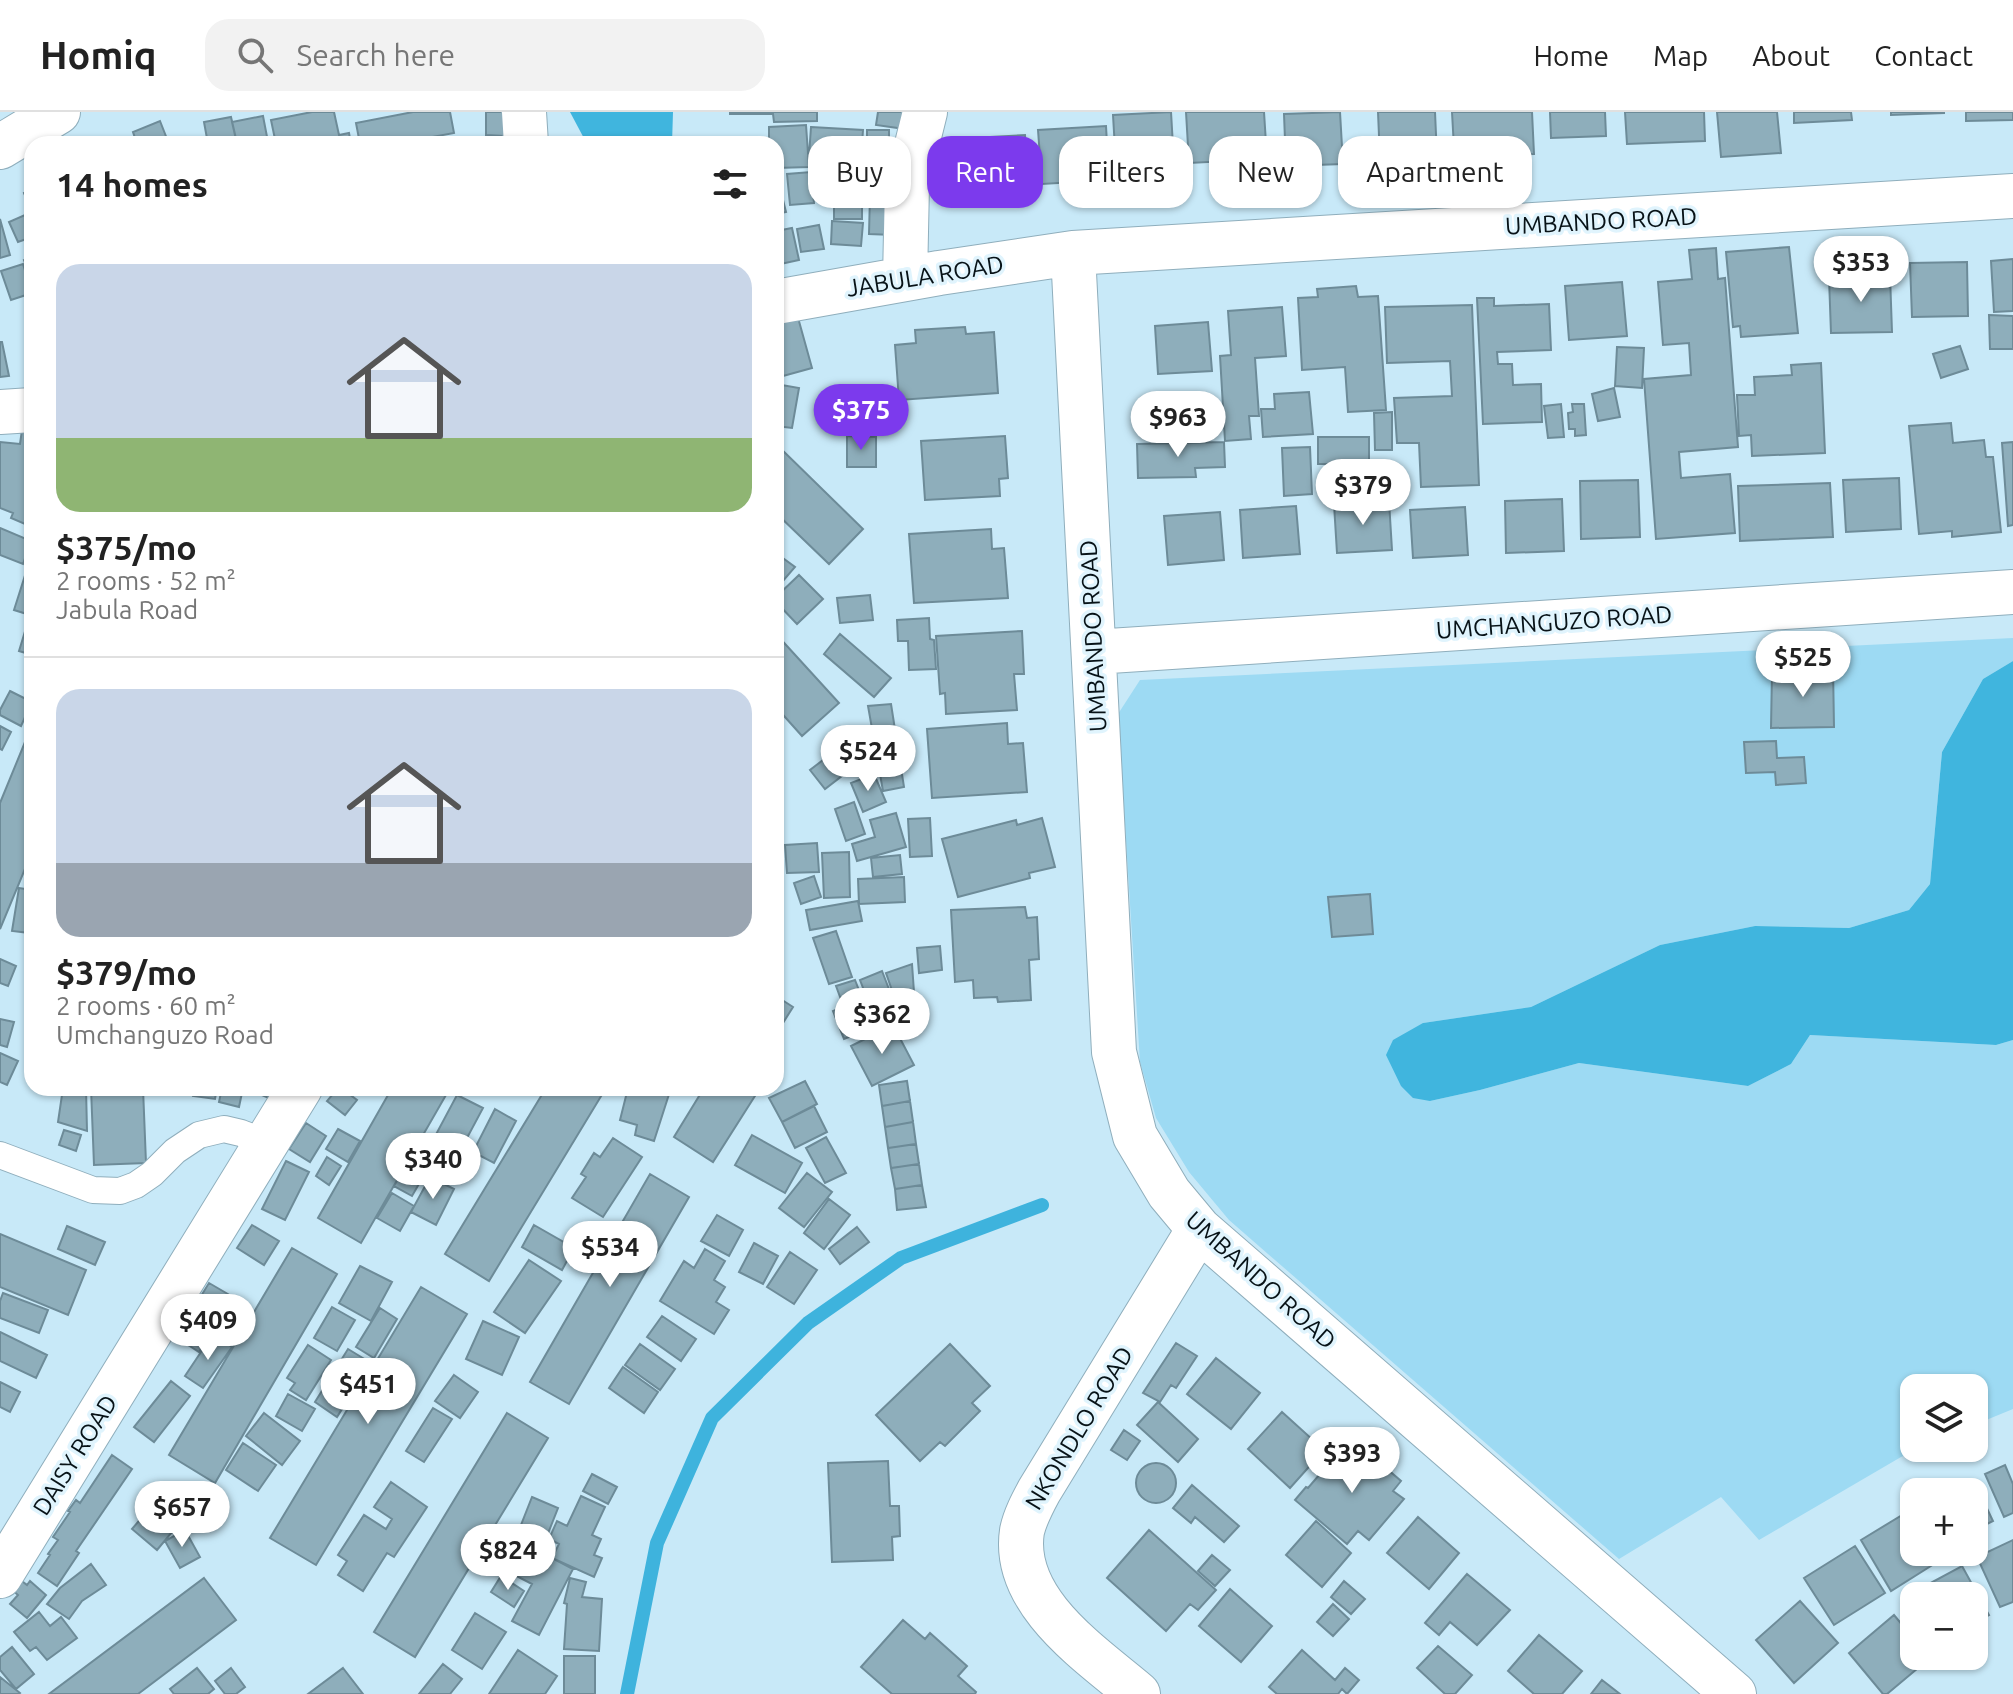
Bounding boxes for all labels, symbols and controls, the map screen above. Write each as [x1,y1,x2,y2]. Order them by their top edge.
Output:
search box [205,19,765,91]
icon: search [233,33,277,77]
text: Homiq [40,34,157,76]
text: Search here [297,38,455,72]
text: Home [1534,40,1609,71]
text: Map [1653,40,1708,71]
text: About [1752,40,1830,71]
text: Contact [1874,40,1973,71]
chip: Buy [808,136,911,208]
chip: Rent [927,136,1043,208]
chip: Filters [1059,136,1193,208]
chip: New [1209,136,1322,208]
chip: Apartment [1338,136,1532,208]
icon: filters [708,162,752,206]
text: 14 homes [56,165,208,203]
street label: UMBANDO ROAD [1504,202,1698,240]
pin: $353 [1814,236,1908,304]
text: $353 [1832,247,1890,276]
street label: JABULA ROAD [844,250,1006,302]
icon: home [332,316,476,460]
pin: $375 [814,384,908,452]
pin: $963 [1131,391,1225,459]
text: $375 [832,395,890,424]
text: $963 [1149,402,1207,431]
pin: $379 [1316,459,1410,527]
text: $379 [1334,470,1392,499]
text: $375/mo [56,528,197,566]
street label: UMBANDO ROAD [1074,539,1112,733]
text: 2 rooms · 52 m² [56,566,236,595]
text: Jabula Road [56,595,198,624]
street label: UMCHANGUZO ROAD [1435,600,1673,644]
pin: $525 [1756,631,1850,699]
text: $525 [1774,642,1832,671]
pin: $524 [821,725,915,793]
text: $524 [839,736,897,765]
icon: home [332,741,476,885]
text: $379/mo [56,953,197,991]
pin: $362 [835,988,929,1056]
text: 2 rooms · 60 m² [56,991,236,1020]
text: $362 [853,999,911,1028]
text: Umchanguzo Road [56,1020,274,1049]
pin: $340 [386,1133,480,1201]
text: $340 [404,1144,462,1173]
street label: UMBANDO ROAD [1181,1206,1341,1354]
pin: $534 [563,1221,657,1289]
text: $534 [581,1232,639,1261]
pin: $409 [161,1294,255,1362]
text: $409 [179,1305,237,1334]
street label: NKONDLO ROAD [1020,1342,1138,1514]
pin: $451 [321,1358,415,1426]
text: $451 [339,1369,397,1398]
map controls [1900,1374,1988,1670]
button: layers [1900,1374,1988,1462]
street label: DAISY ROAD [27,1390,123,1520]
pin: $393 [1305,1427,1399,1495]
text: $393 [1323,1438,1381,1467]
button: + [1900,1478,1988,1566]
pin: $657 [135,1481,229,1549]
text: $657 [153,1492,211,1521]
pin: $824 [461,1524,555,1592]
text: $824 [479,1535,537,1564]
button: − [1900,1582,1988,1670]

